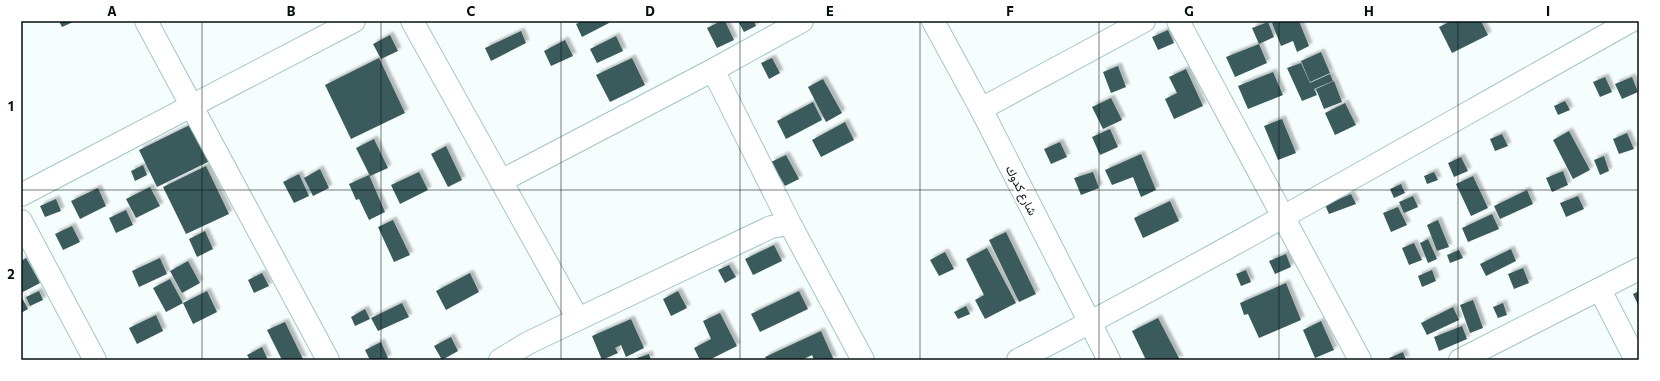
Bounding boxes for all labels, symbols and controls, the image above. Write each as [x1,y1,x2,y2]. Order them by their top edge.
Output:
text: A [107,3,117,19]
text: B [287,3,296,19]
text: C [467,3,476,19]
text: D [645,3,655,19]
text: E [826,3,834,19]
text: F [1006,3,1014,19]
text: G [1184,3,1194,19]
text: H [1364,3,1374,19]
text: I [1546,3,1550,19]
text: 1 [8,98,14,114]
street label: شارع كدوك [1001,163,1041,219]
text: 2 [7,266,15,282]

